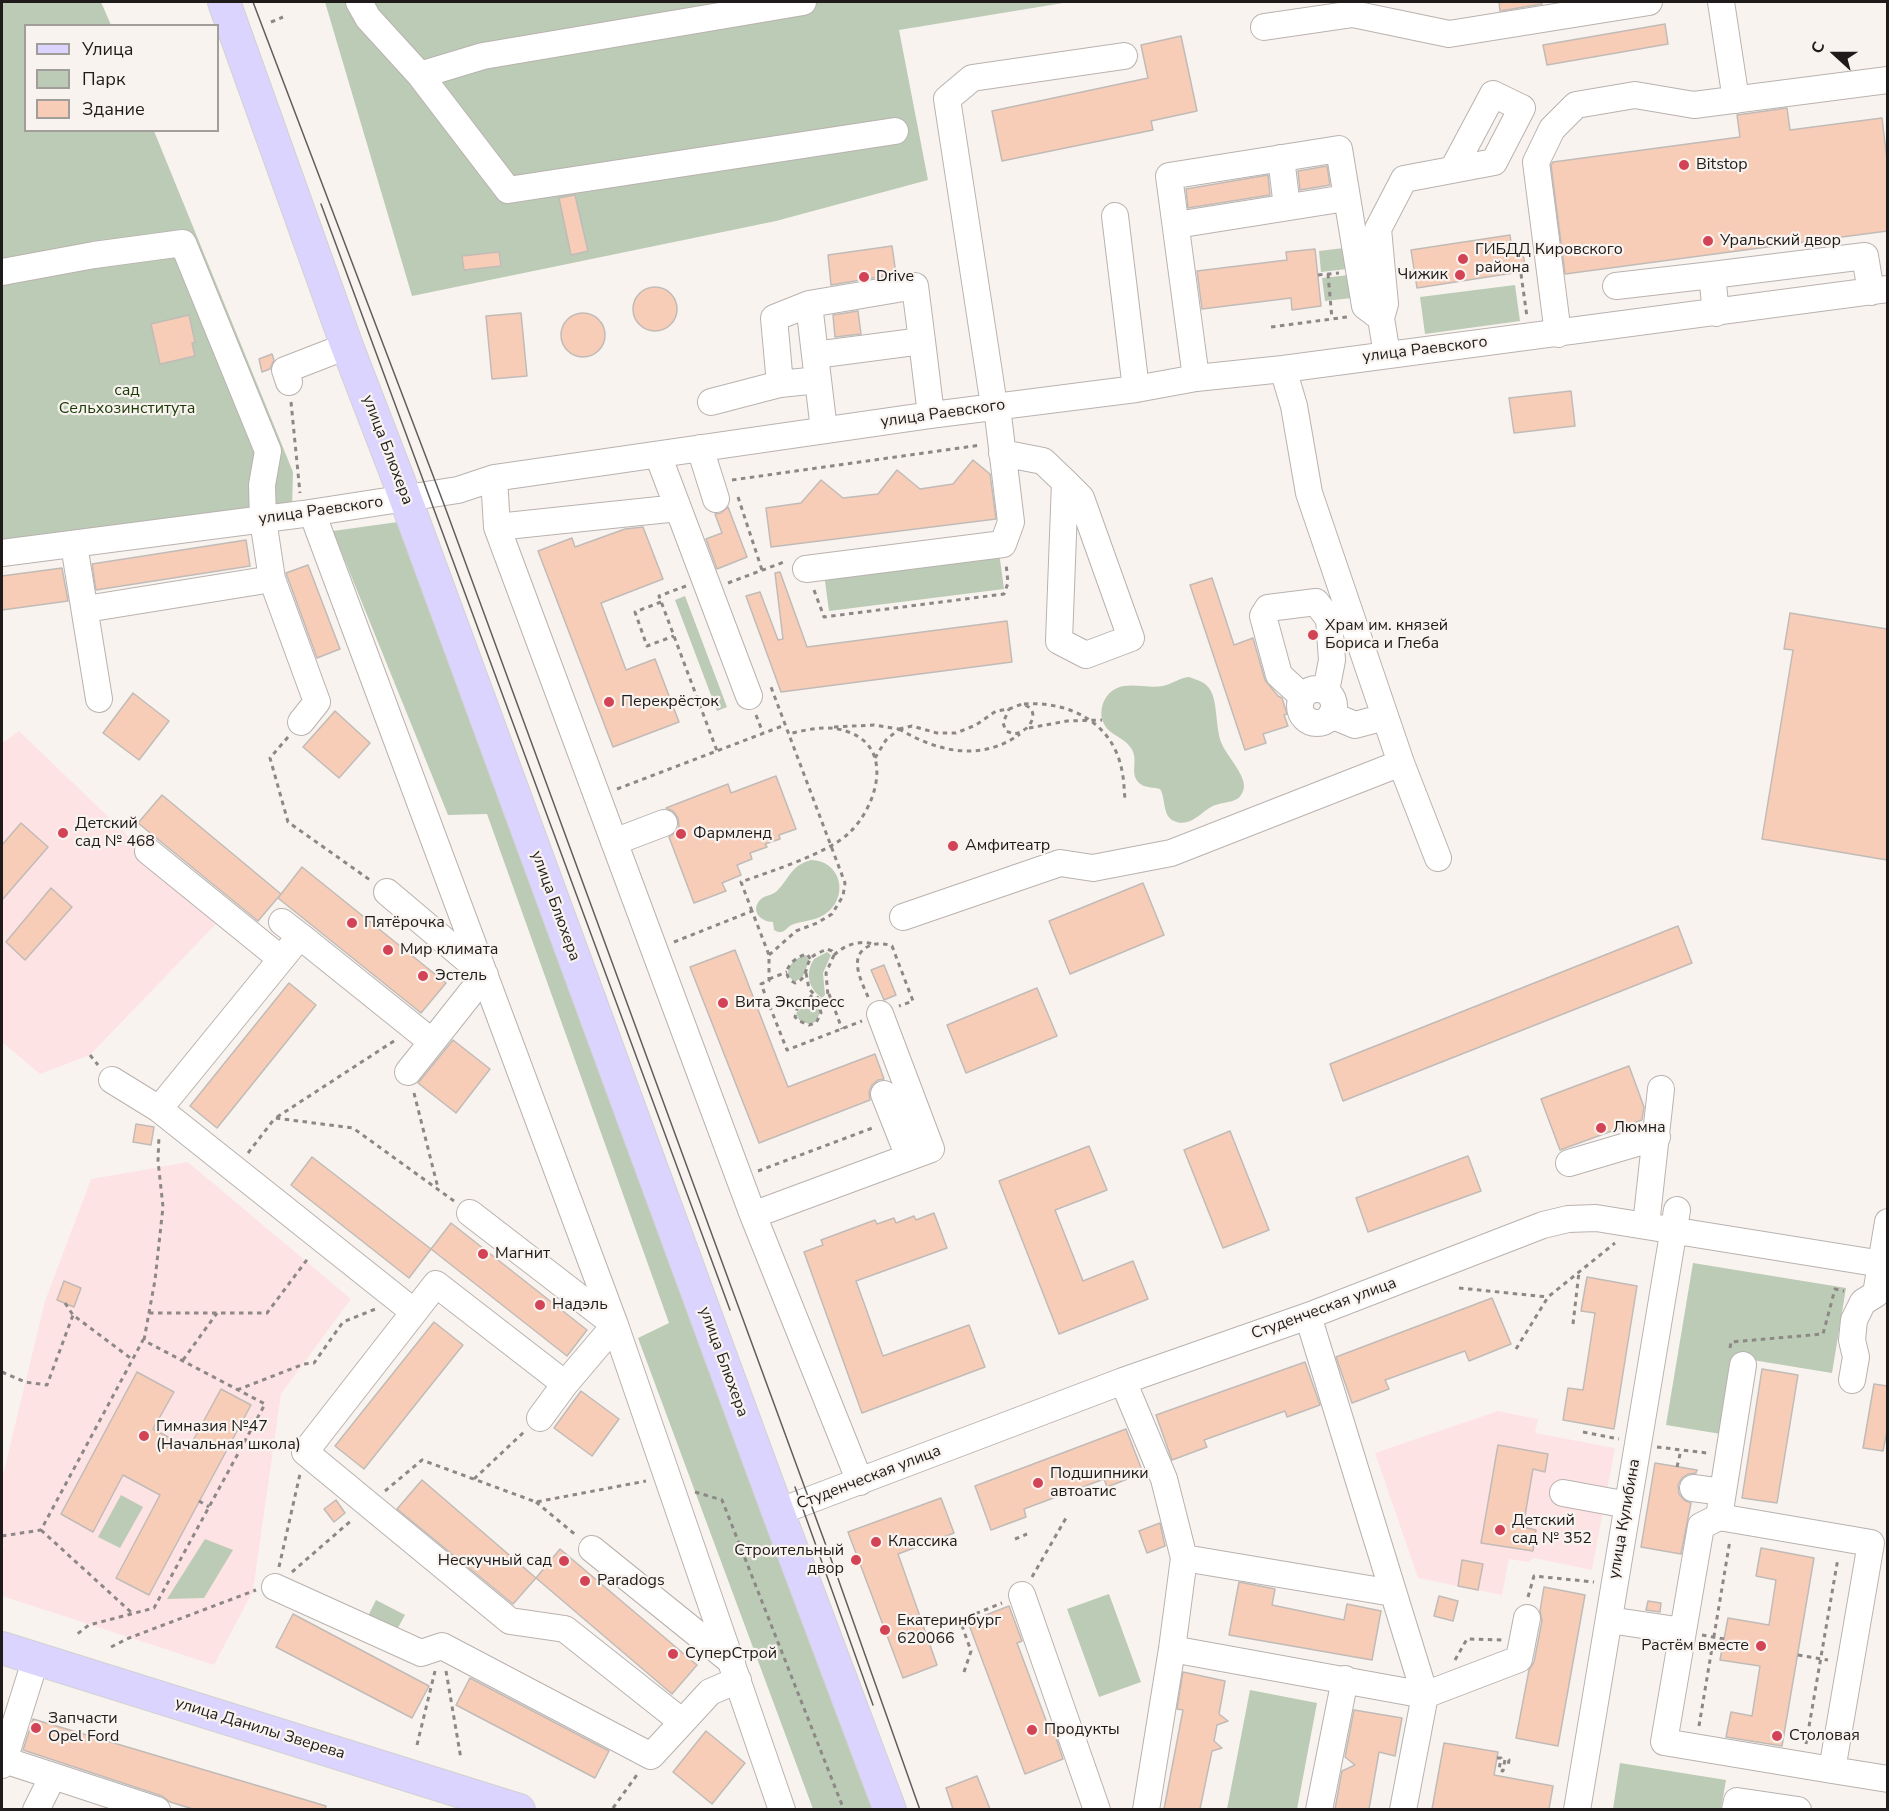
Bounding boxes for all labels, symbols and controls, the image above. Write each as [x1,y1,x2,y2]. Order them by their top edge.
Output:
legend [24,24,219,132]
north arrow [1805,24,1865,84]
text: Улица [82,37,133,61]
text: С [1806,39,1830,57]
text: Парк [82,67,125,91]
text: Здание [82,97,145,121]
place label: Bitstop [1696,155,1747,175]
marker: Bitstop [1677,158,1691,172]
place label: Уральский двор [1720,231,1841,251]
marker: Уральский двор [1701,234,1715,248]
place label: ГИБДД Кировского района [1475,240,1623,278]
marker: ГИБДД Кировского района [1456,252,1470,266]
place label: Чижик [1398,265,1448,285]
place label: Drive [876,267,914,287]
marker: Чижик [1453,268,1467,282]
marker: Drive [857,270,871,284]
street label: улица Раевского [1361,333,1489,367]
park label: сад Сельхозинститута [59,381,195,419]
street label: улица Блюхера [357,393,417,507]
street label: улица Раевского [879,396,1007,432]
street label: улица Раевского [257,493,385,529]
place label: Храм им. князей Бориса и Глеба [1325,616,1448,654]
marker: Храм им. князей Бориса и Глеба [1306,628,1320,642]
place label: Перекрёсток [621,692,719,712]
marker: Перекрёсток [602,695,616,709]
place label: Детский сад № 468 [75,814,155,852]
place label: Фармленд [693,824,772,844]
marker: Детский сад № 468 [56,826,70,840]
marker: Фармленд [674,827,688,841]
place label: Амфитеатр [965,836,1050,856]
marker: Амфитеатр [946,839,960,853]
street label: улица Блюхера [526,848,584,964]
place label: Пятёрочка [364,913,445,933]
marker: Пятёрочка [345,916,359,930]
place label: Мир климата [400,940,498,960]
marker: Мир климата [381,943,395,957]
place label: Эстель [435,966,487,986]
marker: Эстель [416,969,430,983]
place label: Вита Экспресс [735,993,844,1013]
marker: Вита Экспресс [716,996,730,1010]
place label: Люмна [1613,1118,1666,1138]
marker: Люмна [1594,1121,1608,1135]
place label: Магнит [495,1244,550,1264]
marker: Магнит [476,1247,490,1261]
street label: Студенческая улица [1249,1274,1399,1344]
place label: Надэль [552,1295,608,1315]
marker: Надэль [533,1298,547,1312]
street label: улица Блюхера [694,1304,752,1420]
place label: Гимназия №47 (Начальная школа) [156,1417,301,1455]
marker: Гимназия №47 (Начальная школа) [137,1429,151,1443]
street label: Студенческая улица [794,1442,944,1514]
street label: улица Кулибина [1605,1458,1645,1580]
place label: Подшипники автоатис [1050,1464,1149,1502]
marker: Подшипники автоатис [1031,1476,1045,1490]
place label: Детский сад № 352 [1512,1511,1592,1549]
marker: Детский сад № 352 [1493,1523,1507,1537]
place label: Классика [888,1532,958,1552]
marker: Классика [869,1535,883,1549]
place label: Строительный двор [734,1541,844,1579]
place label: Нескучный сад [438,1551,552,1571]
marker: Строительный двор [849,1553,863,1567]
marker: Нескучный сад [557,1554,571,1568]
place label: Paradogs [597,1571,665,1591]
marker: Paradogs [578,1574,592,1588]
place label: Екатеринбург 620066 [897,1611,1001,1649]
marker: Екатеринбург 620066 [878,1623,892,1637]
place label: Растём вместе [1641,1636,1749,1656]
marker: Растём вместе [1754,1639,1768,1653]
place label: СуперСтрой [685,1644,777,1664]
marker: СуперСтрой [666,1647,680,1661]
street label: улица Данилы Зверева [173,1694,347,1764]
place label: Запчасти Opel Ford [48,1709,119,1747]
place label: Продукты [1044,1720,1120,1740]
marker: Запчасти Opel Ford [29,1721,43,1735]
marker: Продукты [1025,1723,1039,1737]
place label: Столовая [1789,1726,1860,1746]
marker: Столовая [1770,1729,1784,1743]

